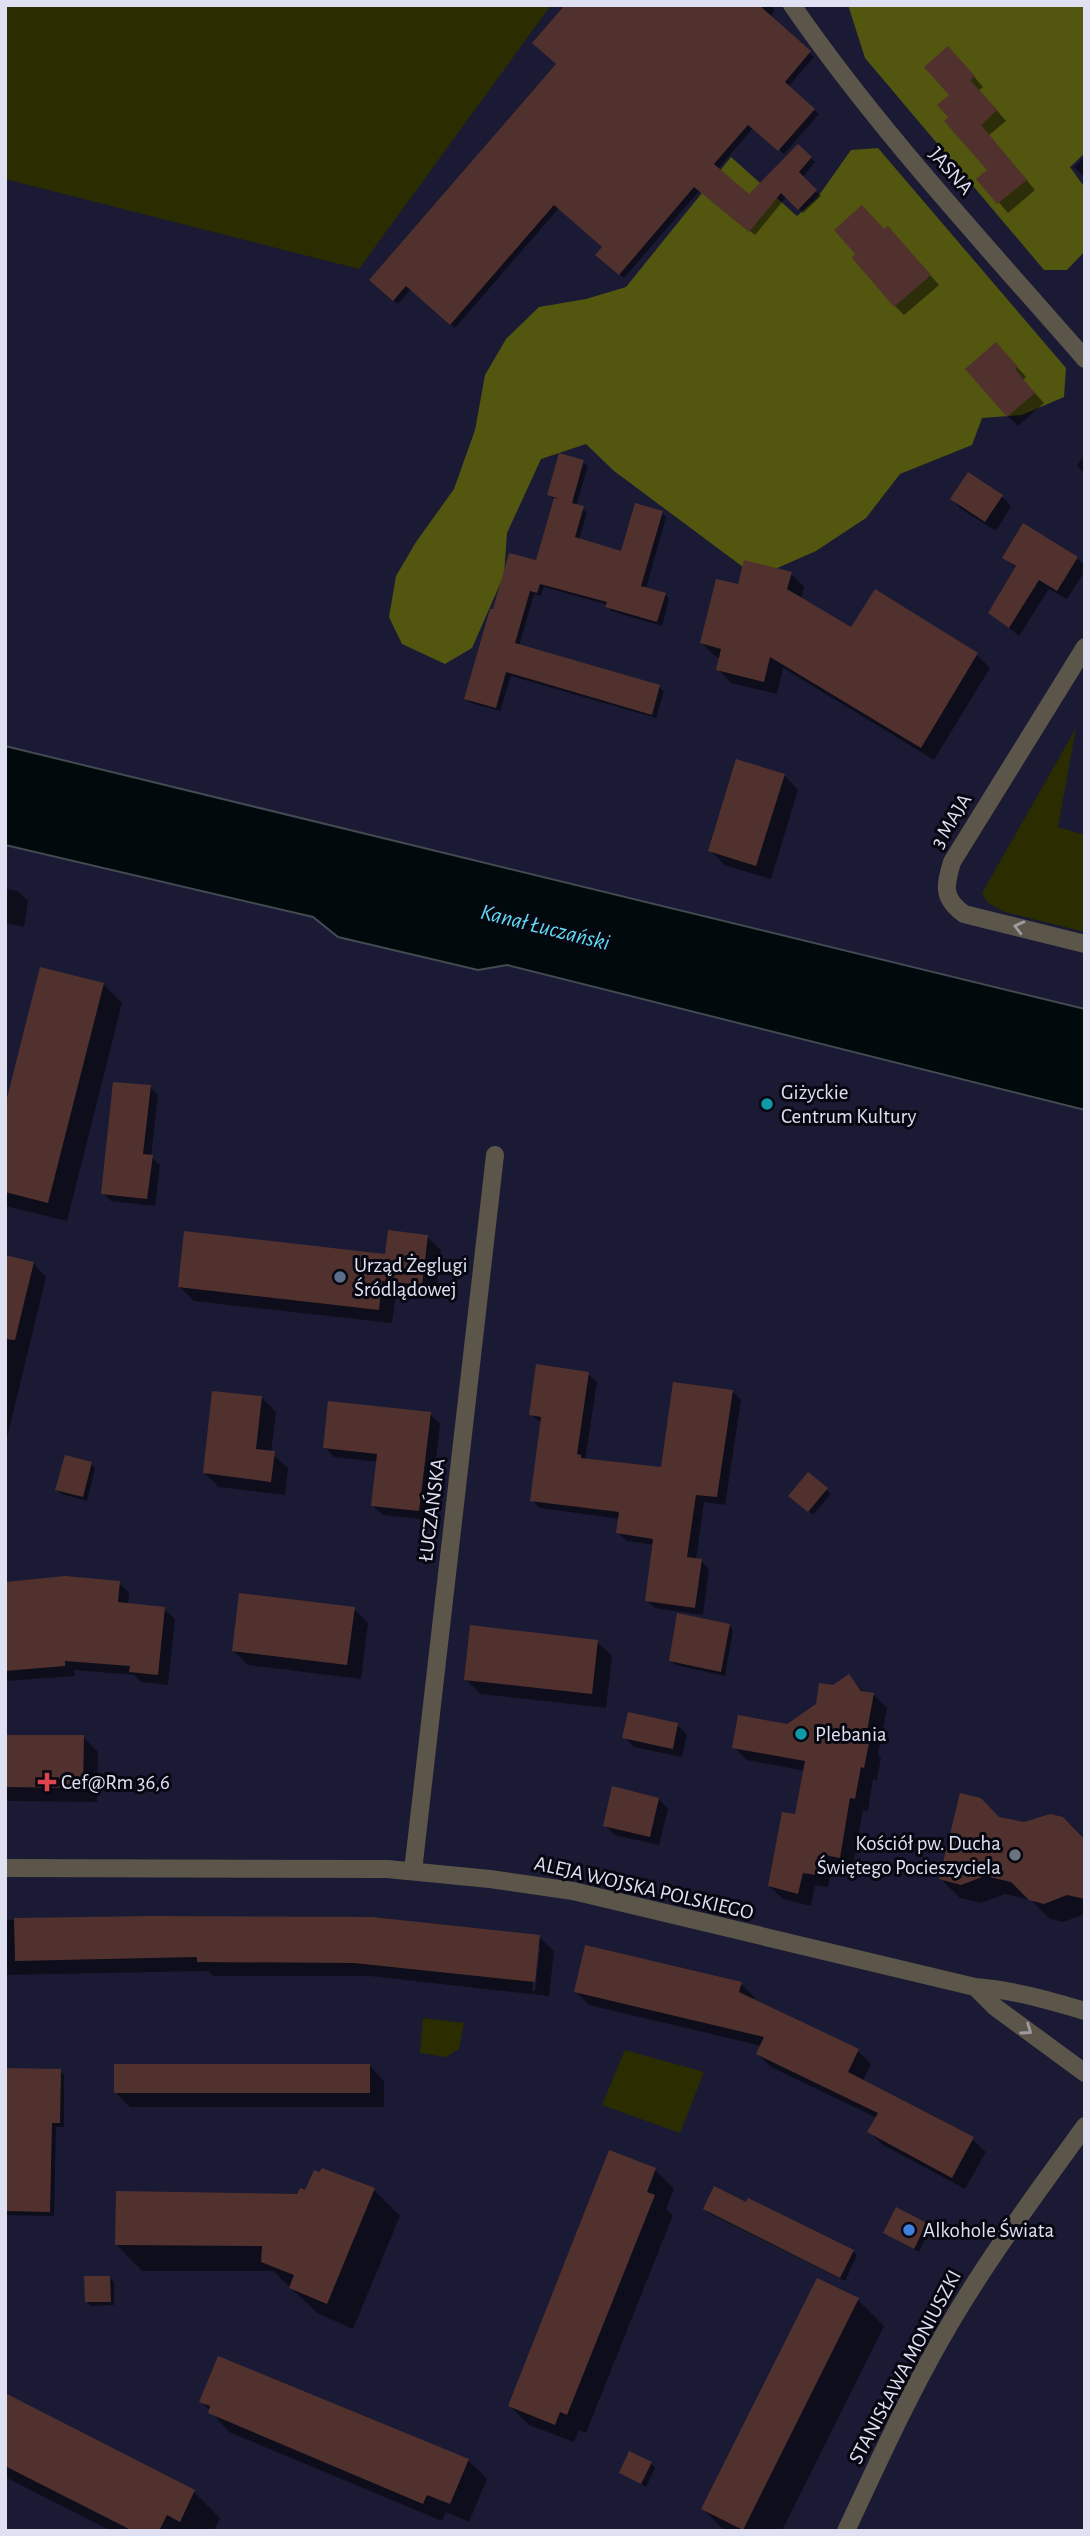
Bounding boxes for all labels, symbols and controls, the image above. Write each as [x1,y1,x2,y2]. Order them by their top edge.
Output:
street label: JASNA [925,143,977,199]
street label: 3 MAJA [927,790,975,852]
water label: Kanał Łuczański [478,901,612,955]
one-way arrow [1013,921,1025,935]
place label: Giżyckie Centrum Kultury [781,1082,917,1127]
marker: Giżyckie Centrum Kultury [759,1096,775,1112]
place label: Urząd Żeglugi Śródlądowej [354,1254,468,1300]
marker: Urząd Żeglugi Śródlądowej [332,1269,348,1285]
street label: ŁUCZAŃSKA [413,1457,449,1563]
place label: Plebania [815,1724,887,1745]
marker: Plebania [793,1726,809,1742]
place label: Cef@Rm 36,6 [61,1772,170,1793]
marker: Cef@Rm 36,6 [39,1774,55,1790]
place label: Kościół pw. Ducha Świętego Pocieszyciela [817,1833,1001,1878]
marker: Kościół pw. Ducha Świętego Pocieszyciela [1007,1847,1023,1863]
street label: ALEJA WOJSKA POLSKIEGO [532,1853,756,1923]
one-way arrow [1019,2022,1032,2035]
place label: Alkohole Świata [923,2217,1055,2241]
marker: Alkohole Świata [901,2222,917,2238]
street label: STANISŁAWA MONIUSZKI [845,2267,965,2467]

